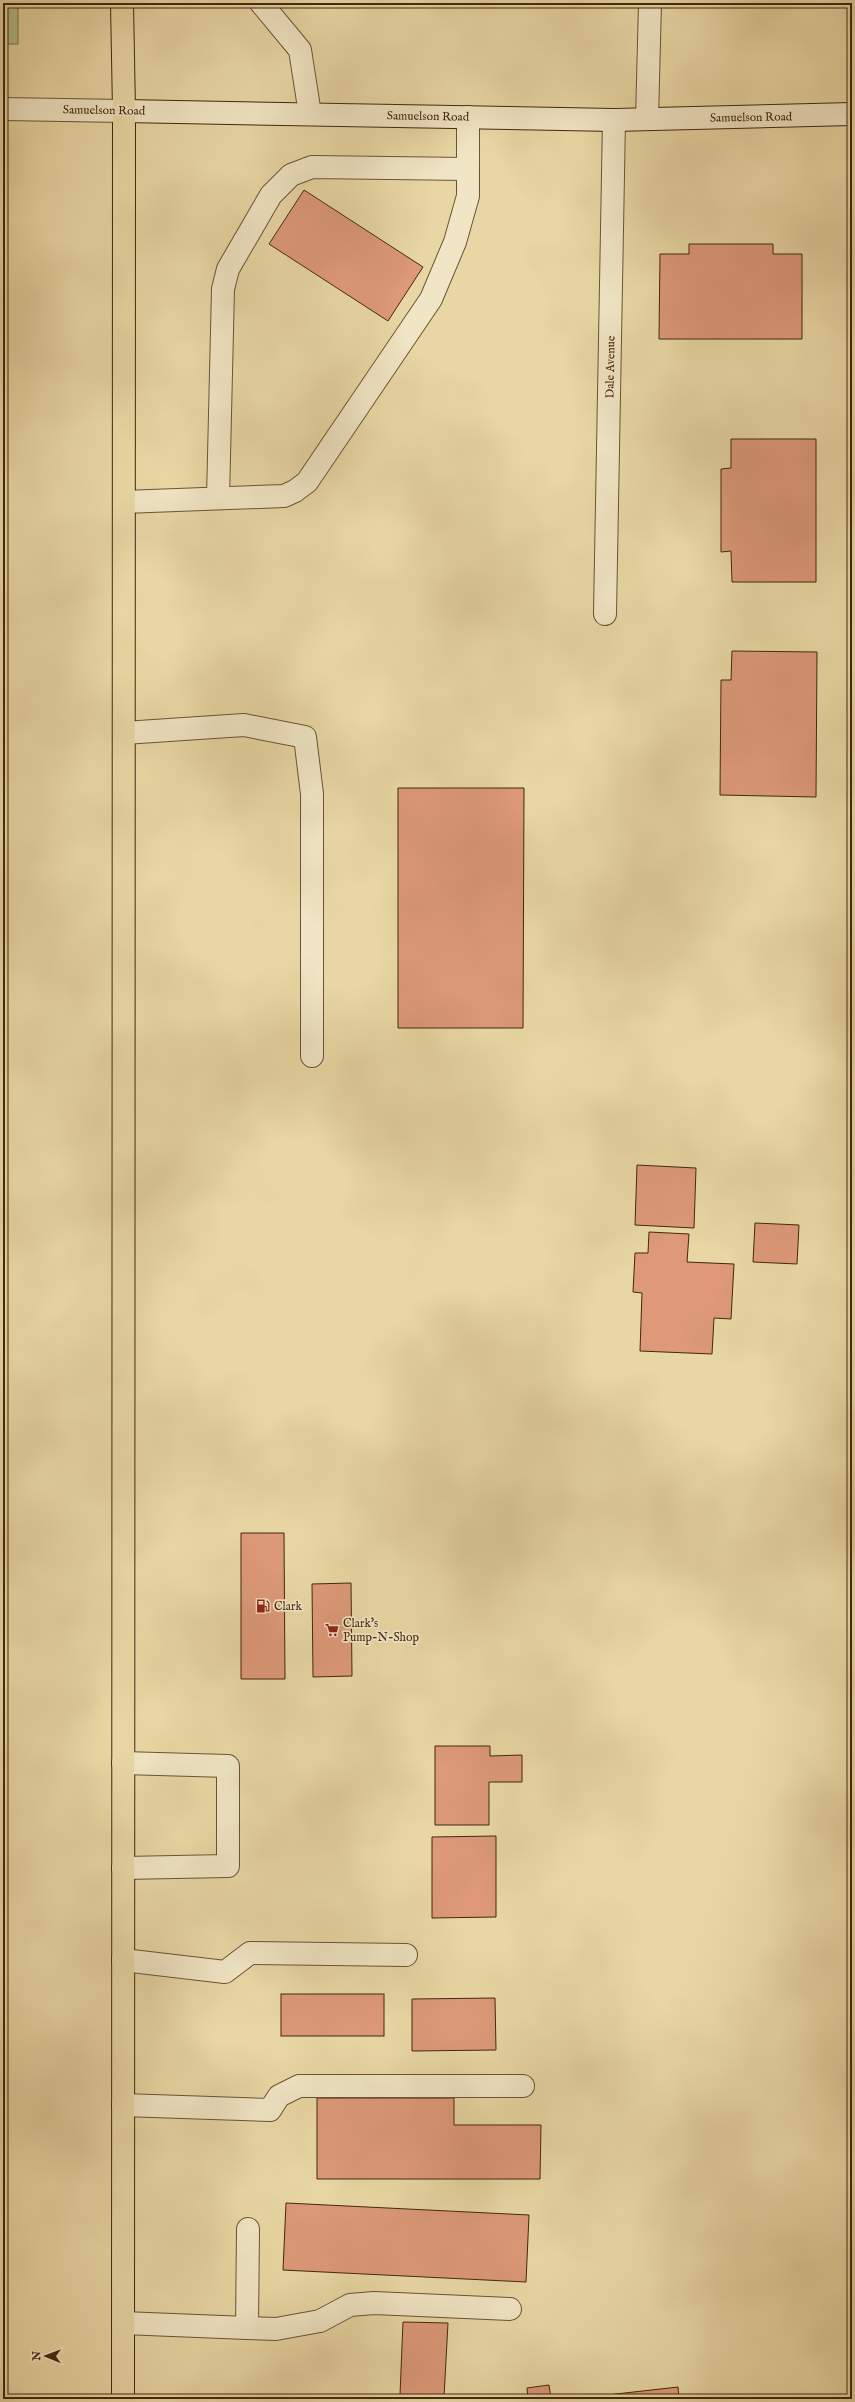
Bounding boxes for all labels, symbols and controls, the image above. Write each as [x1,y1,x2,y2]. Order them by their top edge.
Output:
street label: Samuelson Road [63,102,146,119]
street label: Samuelson Road [387,108,470,125]
street label: Samuelson Road [710,109,793,126]
street label: Dale Avenue [602,335,619,399]
fuel station icon: Clark [255,1598,271,1614]
place label: Clark [274,1599,302,1614]
place label: Clark's Pump-N-Shop [343,1616,419,1646]
supermarket icon: Clark's Pump-N-Shop [324,1622,340,1638]
north arrow [26,2336,66,2376]
text: N [30,2350,44,2362]

